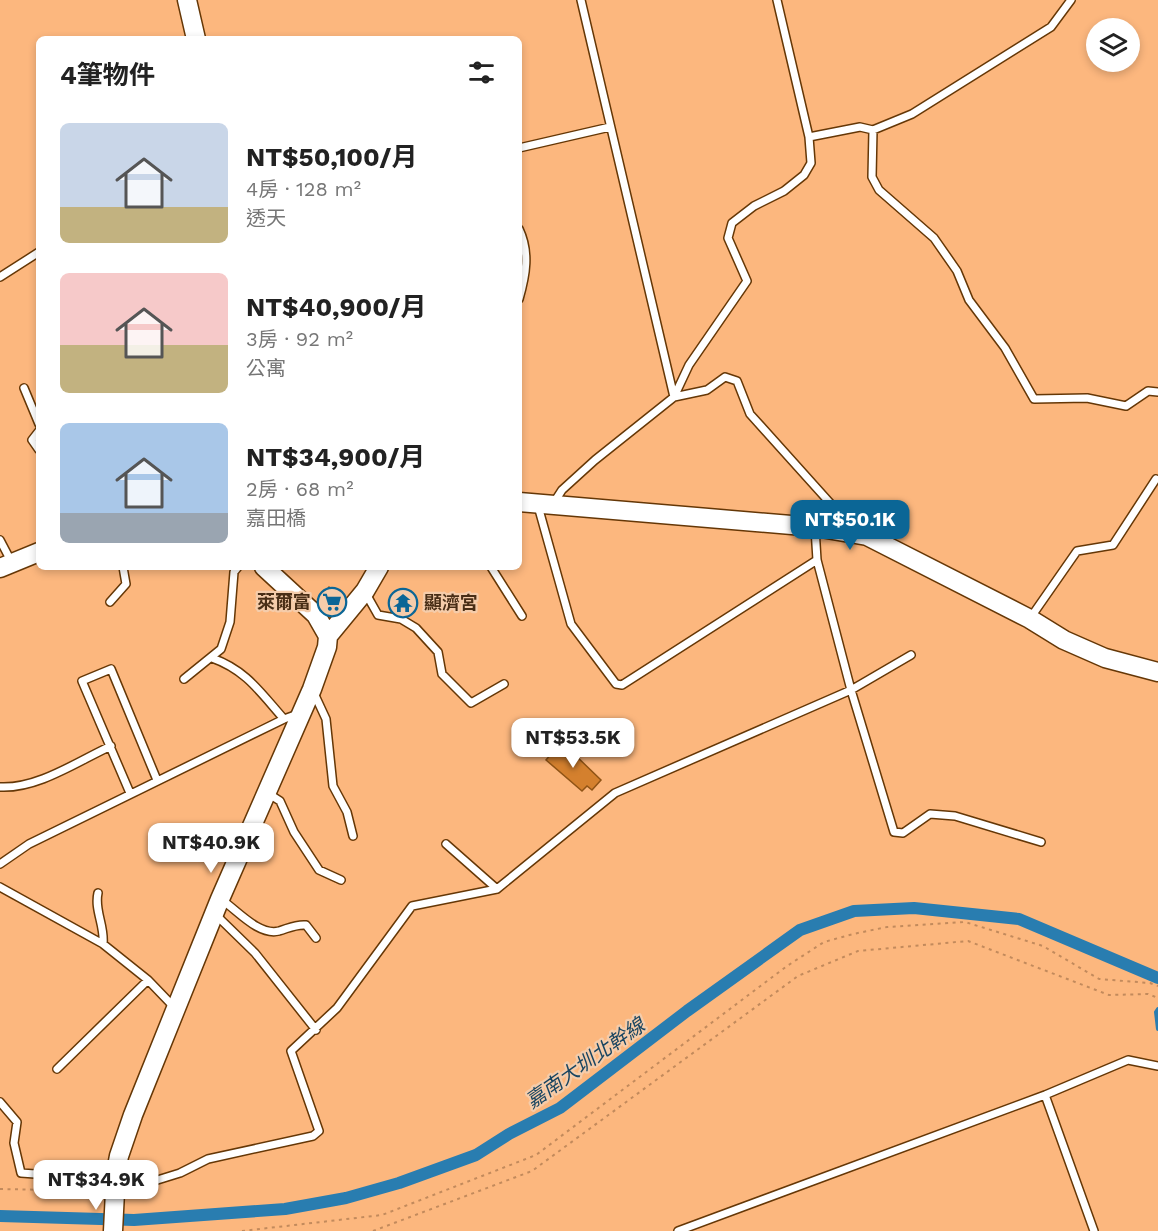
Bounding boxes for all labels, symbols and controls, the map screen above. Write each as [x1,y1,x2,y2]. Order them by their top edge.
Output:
map controls [1086,18,1140,72]
button: layers [1086,18,1140,72]
icon: filters [465,56,498,89]
text: 4筆物件 [60,60,155,90]
text: NT$50,100/月 [246,142,417,172]
icon: home [108,147,180,219]
text: 4房 · 128 m² [246,177,361,201]
text: 透天 [246,206,286,230]
text: NT$40,900/月 [246,292,427,322]
icon: home [108,297,180,369]
text: 3房 · 92 m² [246,327,353,351]
text: 公寓 [246,356,286,380]
text: NT$34,900/月 [246,442,425,472]
icon: home [108,447,180,519]
text: 2房 · 68 m² [246,477,353,501]
pin: NT$50.1K [788,500,912,551]
text: 嘉田橋 [246,506,306,530]
text: NT$50.1K [804,507,896,531]
supermarket icon: 萊爾富 [316,586,348,618]
temple icon: 顯濟宮 [387,587,419,619]
place label: 萊爾富 [257,591,311,612]
place label: 顯濟宮 [424,592,478,613]
pin: NT$53.5K [511,718,635,769]
text: NT$53.5K [525,725,621,749]
pin: NT$40.9K [149,823,273,874]
text: NT$40.9K [162,830,260,854]
water label: 嘉南大圳北幹線 [521,1012,651,1113]
pin: NT$34.9K [34,1160,158,1211]
text: NT$34.9K [47,1167,145,1191]

